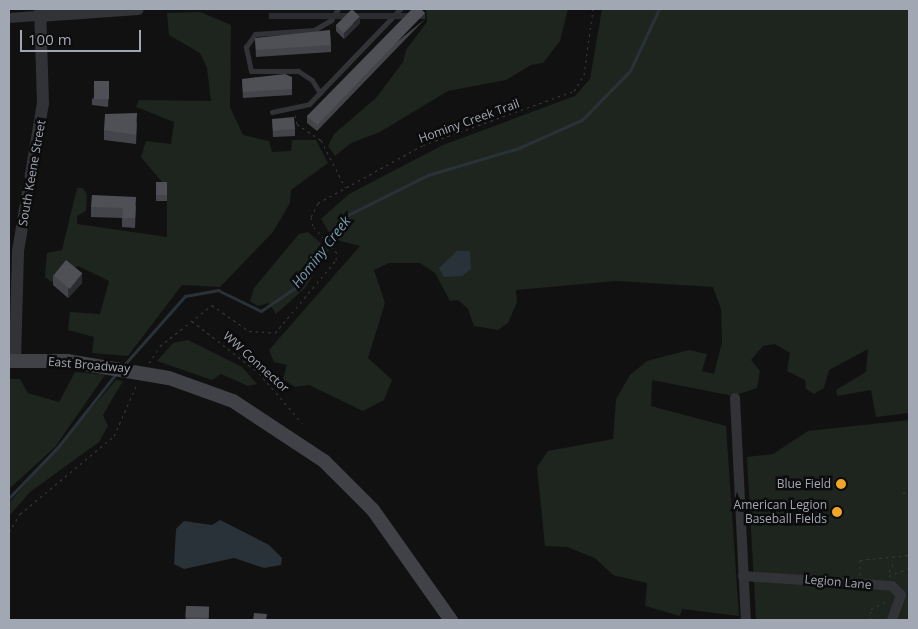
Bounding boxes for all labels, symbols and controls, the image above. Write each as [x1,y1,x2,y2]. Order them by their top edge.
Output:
scale bar [22,20,144,52]
text: 100 m [28,29,72,49]
street label: Hominy Creek Trail [417,96,521,146]
street label: South Keene Street [16,119,48,227]
water label: Hominy Creek [288,213,354,291]
street label: WW Connector [220,329,292,395]
street label: East Broadway [47,354,131,376]
place label: Blue Field [777,477,831,491]
marker: Blue Field [835,478,847,490]
place label: American Legion Baseball Fields [734,498,827,526]
marker: American Legion Baseball Fields [831,506,843,518]
street label: Legion Lane [804,572,872,592]

